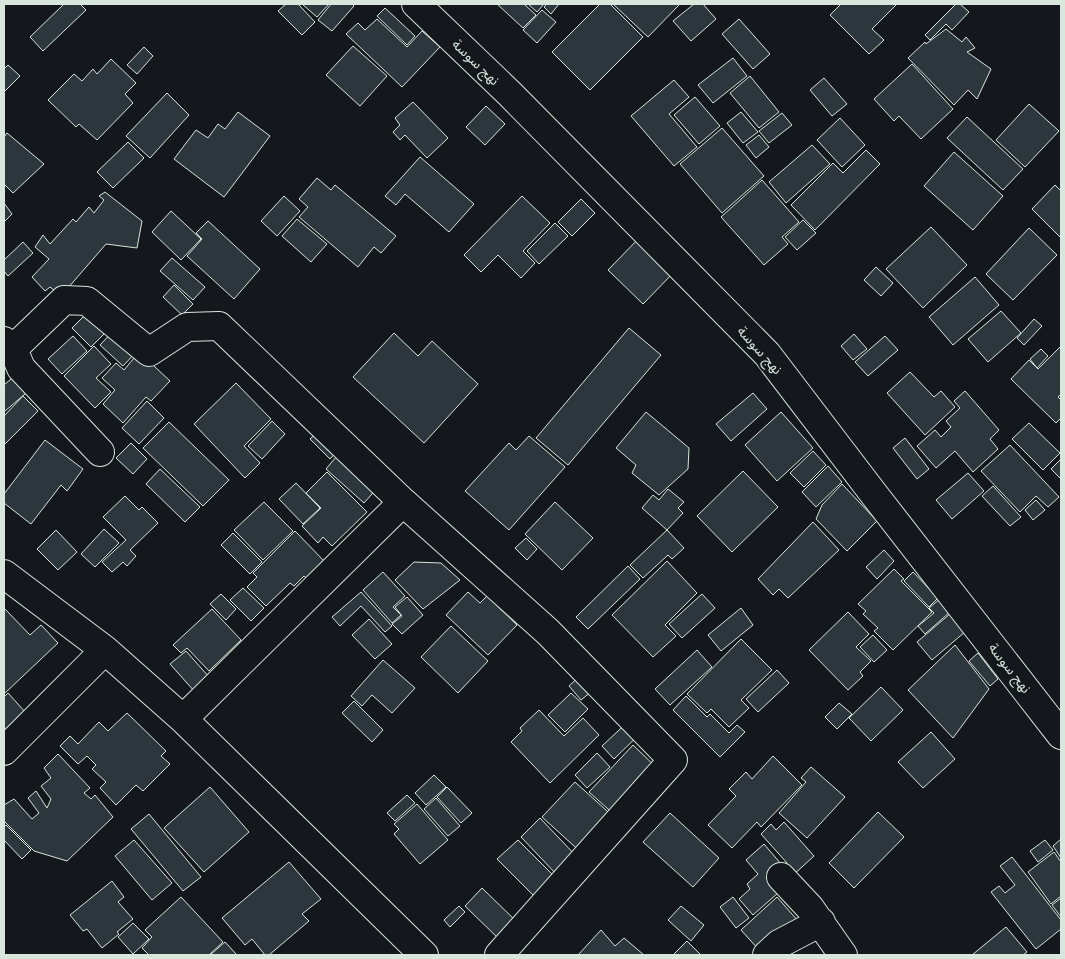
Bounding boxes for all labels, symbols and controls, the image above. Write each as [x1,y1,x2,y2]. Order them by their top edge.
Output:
street label: نهج سوسة [447,35,504,91]
street label: نهج سوسة [732,322,787,379]
street label: نهج سوسة [983,639,1035,698]

